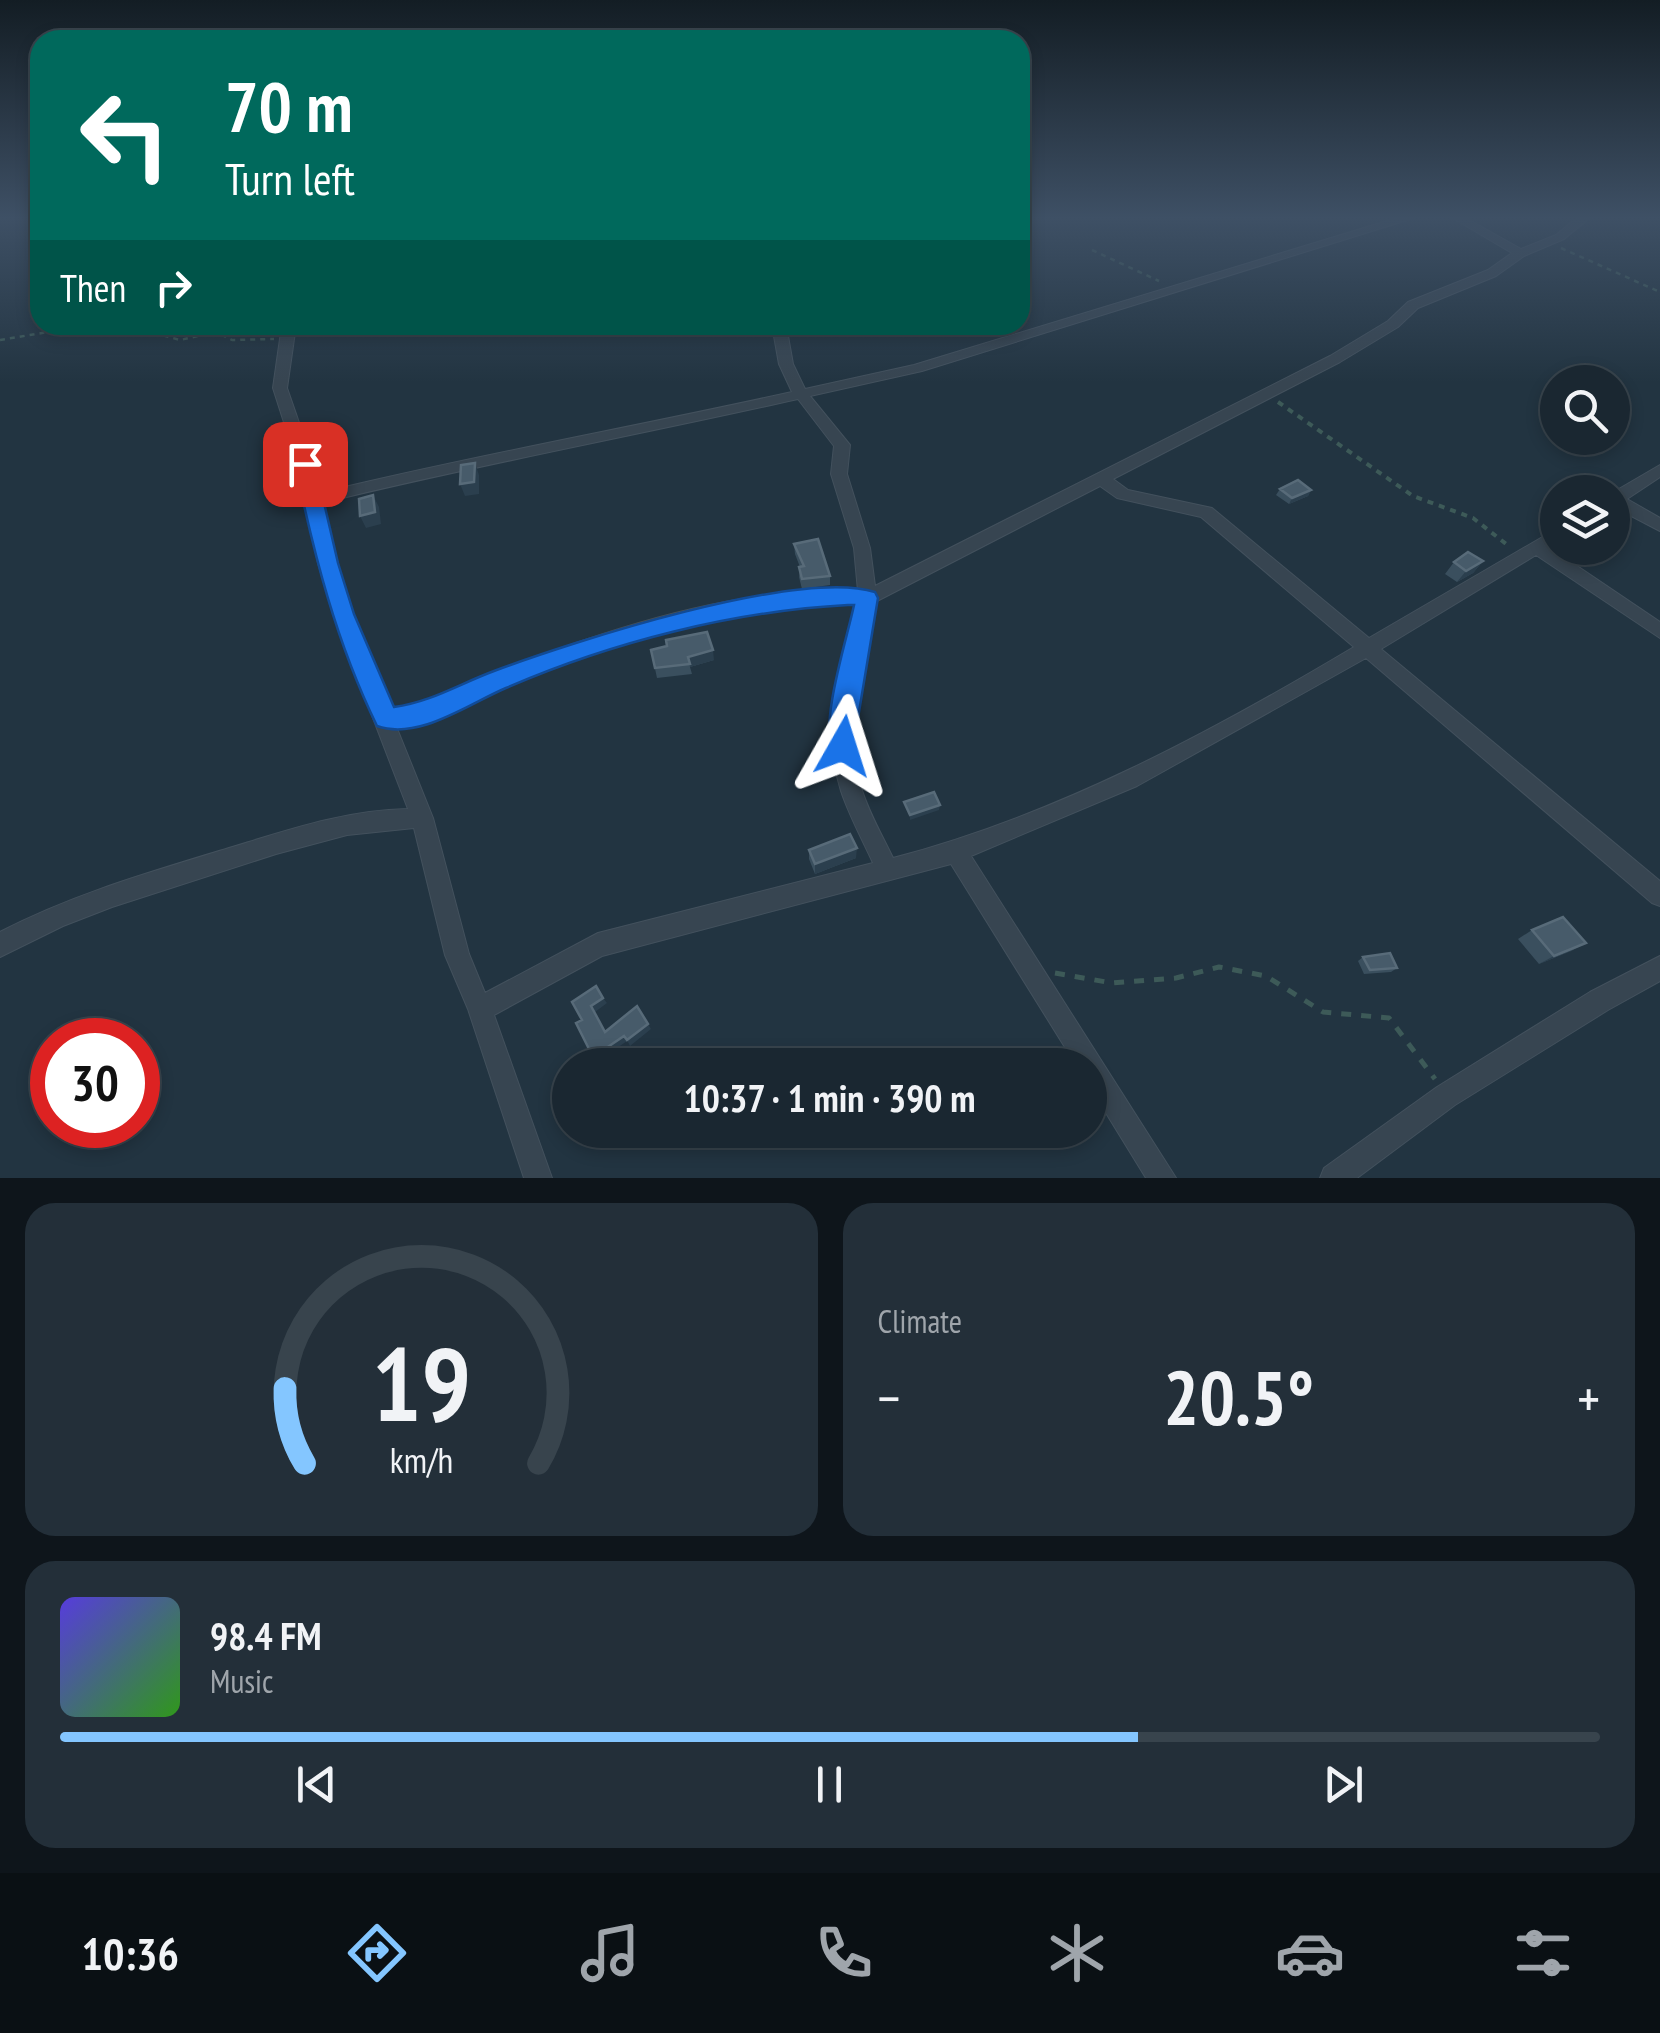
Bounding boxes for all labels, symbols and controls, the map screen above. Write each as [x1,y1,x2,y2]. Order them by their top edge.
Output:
text: 70 m [225,61,353,151]
icon: left [60,70,190,200]
text: Turn left [225,149,355,207]
icon: right [146,260,201,315]
text: Then [60,263,126,312]
map controls [1540,365,1630,565]
button: search [1540,365,1630,455]
pin [263,422,348,507]
icon: arrive [278,437,333,492]
button: layers [1540,475,1630,565]
position arrow [791,694,895,798]
speed limit sign: 30 [30,1018,160,1148]
text: 10:37 · 1 min · 390 m [683,1073,976,1122]
text: Climate [878,1300,962,1342]
text: 19 [372,1315,471,1450]
text: 20.5° [1163,1349,1314,1446]
text: − [878,1362,900,1433]
text: + [1577,1362,1600,1433]
text: km/h [390,1437,453,1483]
text: 98.4 FM [210,1611,322,1660]
text: Music [210,1660,273,1702]
icon: previous [289,1757,344,1812]
icon: pause [802,1757,857,1812]
icon: next [1316,1757,1371,1812]
icon: directions [342,1918,412,1988]
icon: music [575,1918,645,1988]
icon: phone [809,1918,879,1988]
icon: climate [1042,1918,1112,1988]
icon: car [1275,1918,1345,1988]
icon: filters [1508,1918,1578,1988]
text: 10:36 [82,1924,179,1982]

